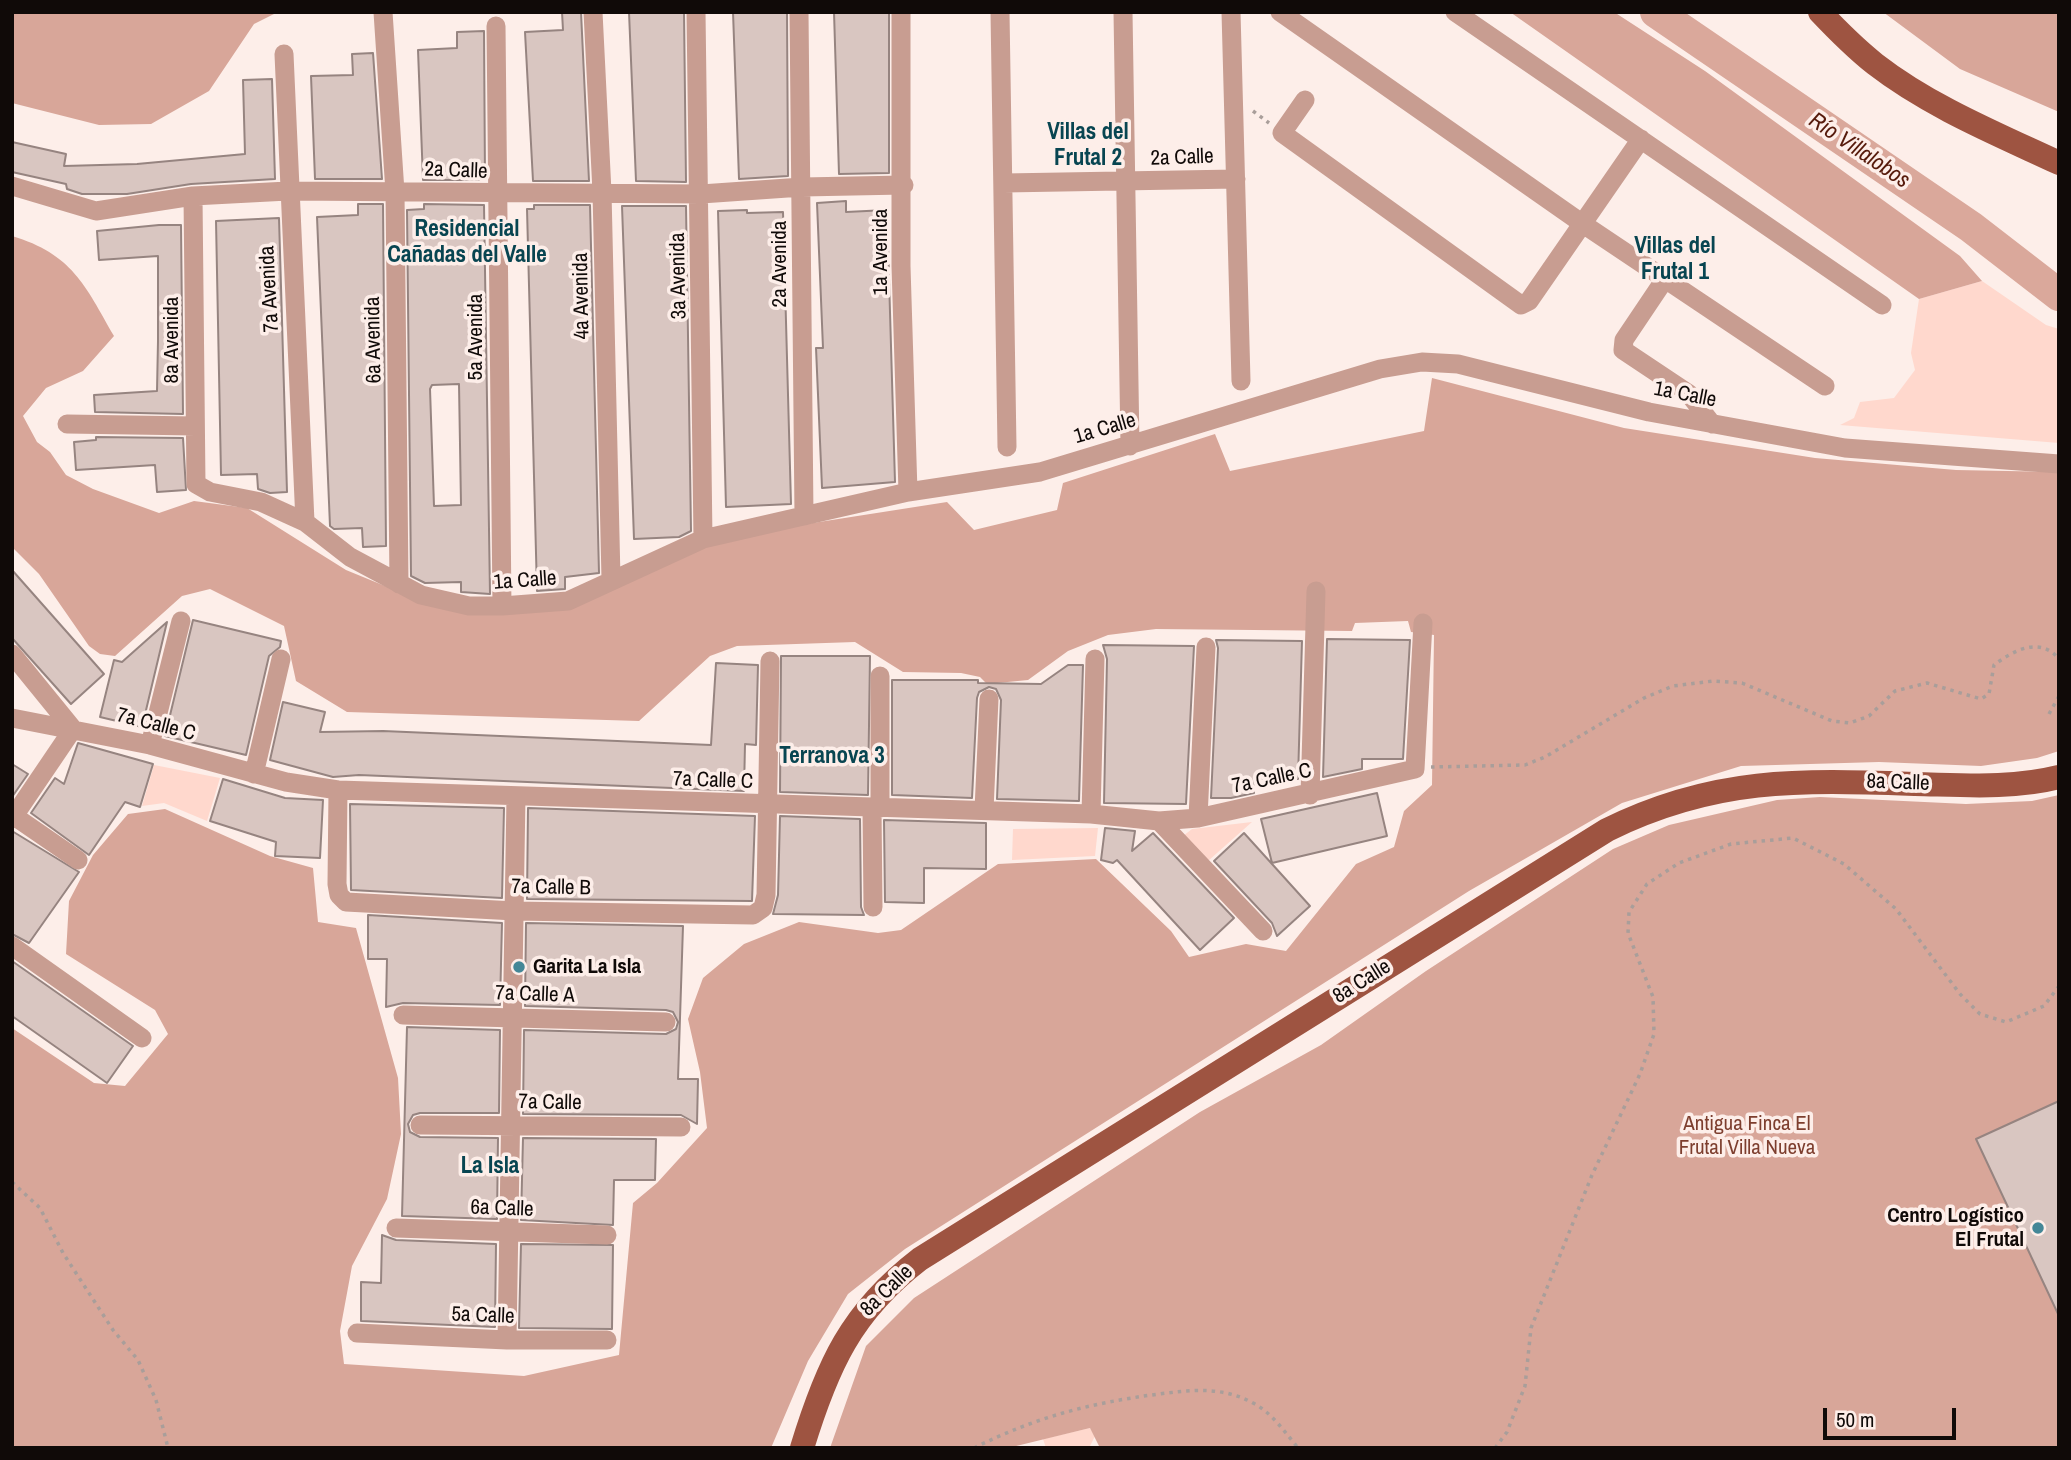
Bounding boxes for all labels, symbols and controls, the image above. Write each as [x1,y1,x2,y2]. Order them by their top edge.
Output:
water label: Río Villalobos [1803,107,1915,195]
district label: Villas del Frutal 2 [1047,119,1129,173]
street label: 2a Calle [1150,144,1214,172]
street label: 2a Calle [424,157,488,185]
street label: 1a Avenida [868,209,894,295]
district label: Residencial Cañadas del Valle [387,216,547,270]
street label: 2a Avenida [767,221,793,307]
street label: 3a Avenida [666,232,692,320]
district label: Villas del Frutal 1 [1634,233,1716,287]
street label: 7a Avenida [255,245,285,333]
street label: 4a Avenida [569,252,595,340]
street label: 5a Avenida [463,294,489,380]
street label: 6a Avenida [361,296,387,384]
street label: 8a Avenida [159,297,185,383]
street label: 1a Calle [1652,377,1718,413]
street label: 1a Calle [1071,408,1139,450]
street label: 1a Calle [493,566,557,596]
street label: 7a Calle C [114,703,198,747]
district label: Terranova 3 [779,743,885,771]
street label: 7a Calle C [1230,758,1314,800]
street label: 7a Calle C [672,767,754,795]
street label: 8a Calle [1866,769,1930,797]
street label: 7a Calle B [511,875,591,901]
place label: Garita La Isla [533,954,641,980]
street label: 8a Calle [1329,955,1395,1009]
marker: Garita La Isla [511,959,527,975]
street label: 7a Calle A [495,981,575,1009]
street label: 7a Calle [518,1090,582,1116]
park label: Antigua Finca El Frutal Villa Nueva [1679,1111,1815,1161]
district label: La Isla [461,1153,519,1181]
street label: 6a Calle [470,1195,534,1223]
place label: Centro Logístico El Frutal [1887,1203,2024,1253]
marker: Centro Logístico El Frutal [2030,1220,2046,1236]
street label: 8a Calle [856,1260,918,1322]
street label: 5a Calle [451,1302,515,1330]
scale bar [1826,1394,1959,1438]
text: 50 m [1836,1405,1874,1434]

